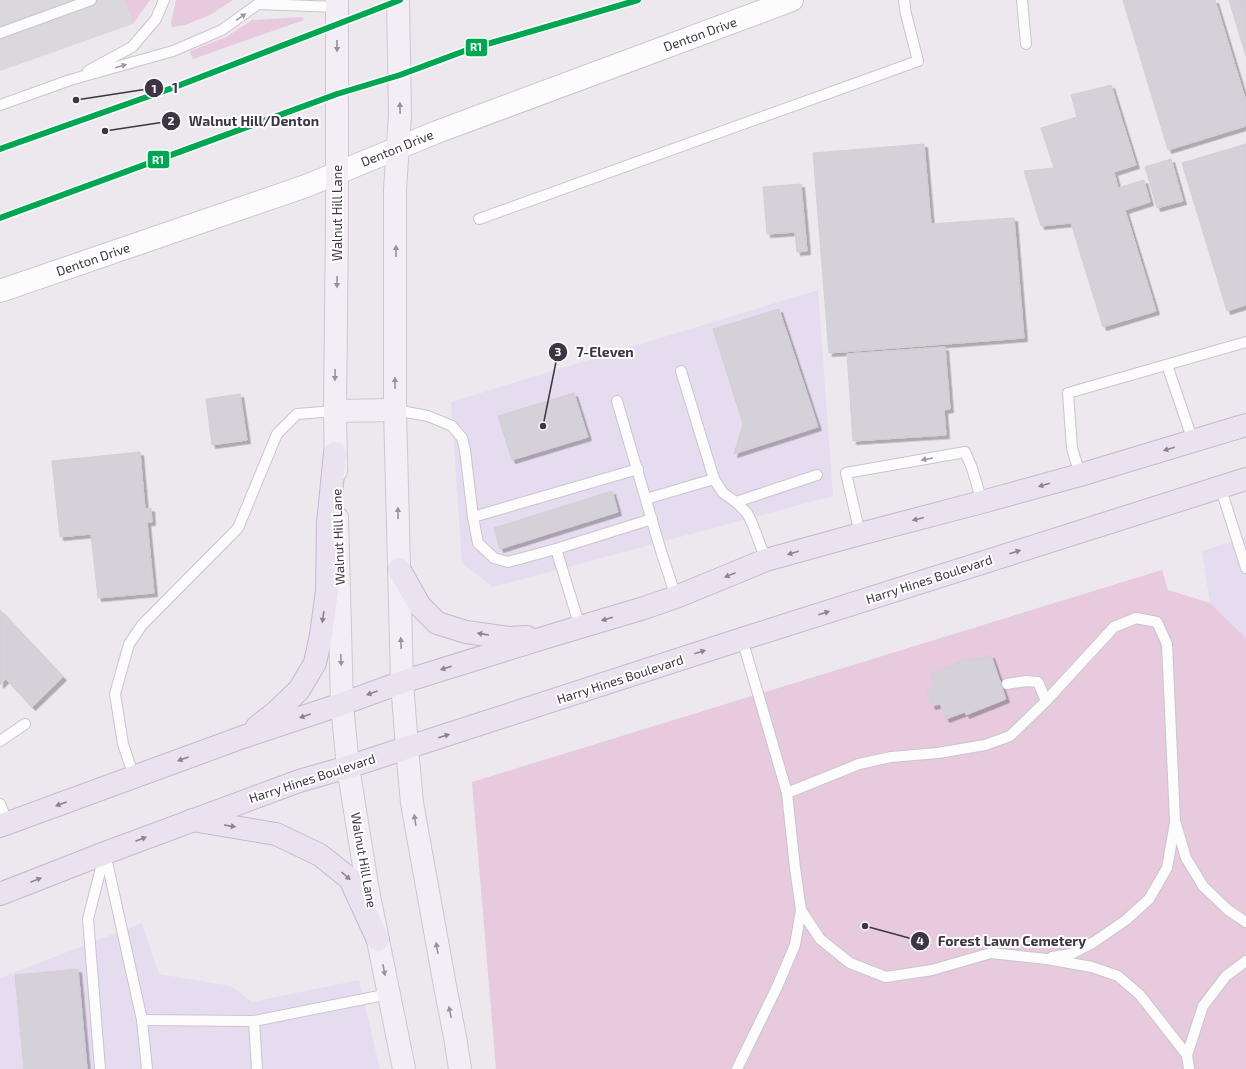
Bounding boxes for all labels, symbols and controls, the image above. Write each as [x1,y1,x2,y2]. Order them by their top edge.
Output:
one-way arrow [235,13,246,21]
street label: Denton Drive [661,13,739,55]
line badge: R1 [465,38,488,57]
one-way arrow [334,40,340,53]
text: R1 [470,40,482,53]
one-way arrow [116,63,128,69]
callout: 1 [144,75,186,101]
text: 1 [172,79,178,96]
text: 1 [151,81,157,95]
one-way arrow [397,101,403,114]
callout: Walnut Hill/Denton [161,108,327,134]
text: Walnut Hill/Denton [189,112,319,129]
text: 2 [168,113,175,127]
street label: Denton Drive [358,126,436,170]
line badge: R1 [147,150,170,169]
text: R1 [152,153,164,166]
street label: Walnut Hill Lane [329,165,345,261]
street label: Denton Drive [54,239,132,279]
one-way arrow [392,245,399,257]
one-way arrow [334,276,340,289]
callout: 7-Eleven [548,339,641,365]
text: 7-Eleven [576,343,634,360]
text: 3 [555,344,562,358]
one-way arrow [332,369,339,381]
one-way arrow [392,376,398,389]
one-way arrow [1162,446,1174,452]
one-way arrow [921,456,933,462]
one-way arrow [1038,482,1050,488]
street label: Walnut Hill Lane [328,488,348,586]
one-way arrow [394,507,401,519]
one-way arrow [912,516,924,522]
one-way arrow [1009,549,1021,555]
one-way arrow [787,550,799,556]
street label: Harry Hines Boulevard [864,551,994,607]
one-way arrow [724,572,736,578]
one-way arrow [819,609,831,615]
one-way arrow [320,611,326,623]
one-way arrow [601,616,613,622]
one-way arrow [477,631,489,637]
one-way arrow [398,636,404,649]
one-way arrow [695,649,707,655]
street label: Harry Hines Boulevard [555,651,685,707]
one-way arrow [338,654,344,667]
one-way arrow [439,665,451,671]
one-way arrow [366,690,378,696]
one-way arrow [299,713,311,719]
one-way arrow [438,733,450,739]
street label: Harry Hines Boulevard [247,750,377,806]
one-way arrow [176,757,188,763]
one-way arrow [54,801,66,807]
street label: Walnut Hill Lane [348,811,380,909]
one-way arrow [411,814,417,826]
one-way arrow [223,823,236,829]
one-way arrow [136,835,148,841]
one-way arrow [341,872,351,881]
one-way arrow [31,876,43,882]
callout: Forest Lawn Cemetery [910,928,1095,954]
text: Forest Lawn Cemetery [938,932,1086,949]
text: 4 [916,933,924,947]
one-way arrow [434,942,440,954]
one-way arrow [382,964,388,976]
one-way arrow [446,1006,452,1018]

